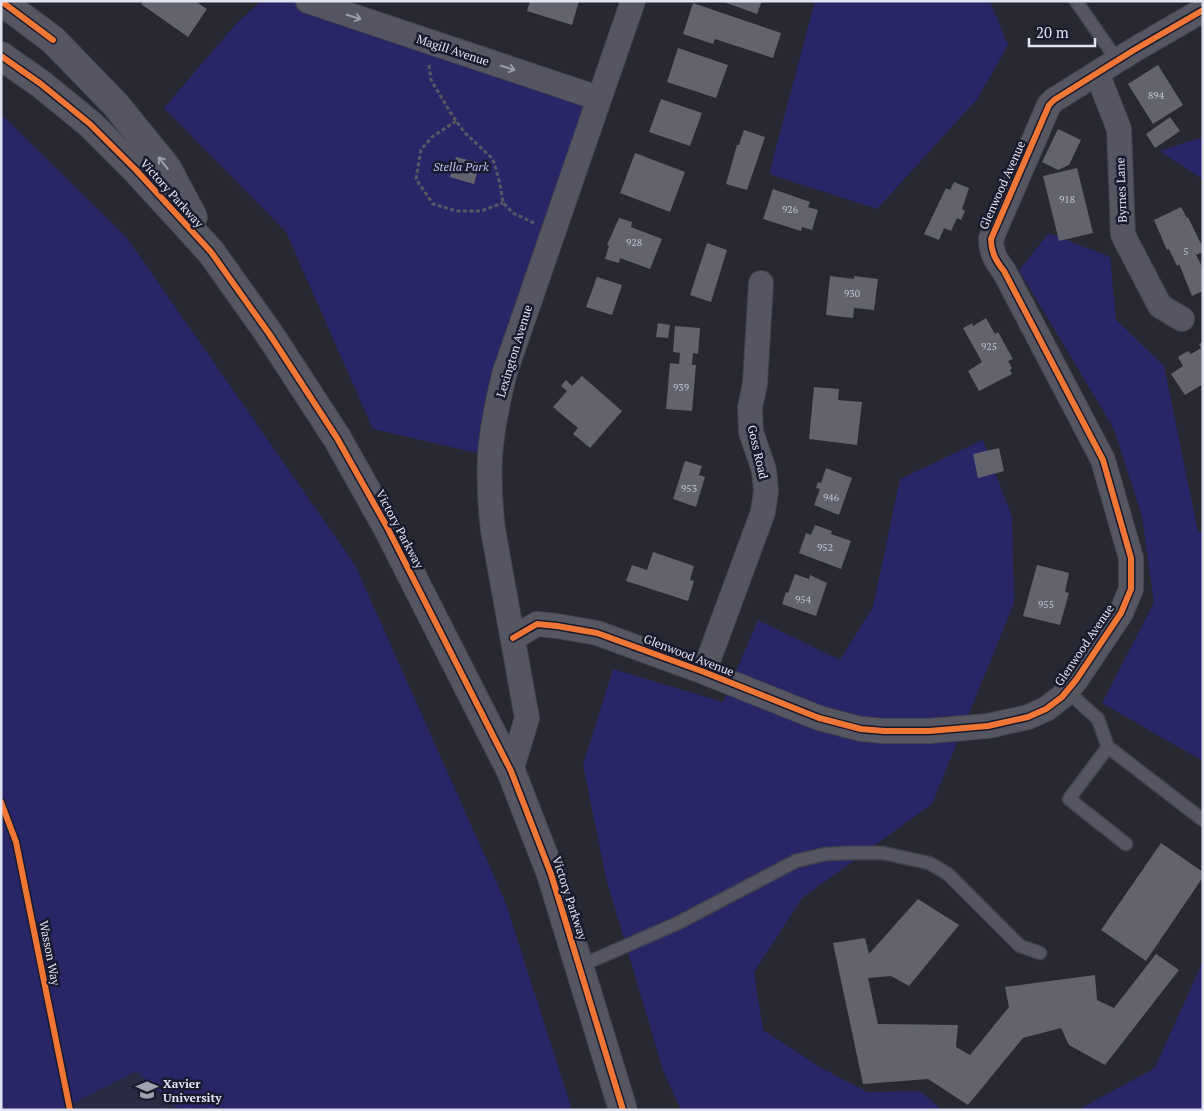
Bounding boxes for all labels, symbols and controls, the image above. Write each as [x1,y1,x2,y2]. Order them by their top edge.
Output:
one-way arrow [346,12,362,22]
scale bar [1029,15,1095,47]
text: 20 m [1036,22,1069,42]
street label: Magill Avenue [415,31,491,69]
one-way arrow [500,64,516,73]
house number: 894 [1148,89,1165,102]
street label: Glenwood Avenue [976,138,1028,232]
street label: Victory Parkway [137,156,207,231]
one-way arrow [157,157,168,170]
street label: Byrnes Lane [1112,157,1130,223]
park label: Stella Park [433,159,489,174]
house number: 918 [1059,193,1075,206]
house number: 926 [782,203,799,216]
house number: 928 [626,236,642,249]
house number: 5 [1183,245,1189,258]
house number: 930 [844,287,860,300]
street label: Lexington Avenue [493,303,535,399]
house number: 925 [981,340,997,353]
house number: 939 [673,381,689,394]
street label: Goss Road [745,424,772,481]
house number: 953 [681,482,697,495]
street label: Victory Parkway [373,487,428,572]
house number: 946 [823,491,840,504]
house number: 952 [817,541,833,554]
house number: 954 [795,593,812,606]
house number: 955 [1038,598,1054,611]
street label: Glenwood Avenue [1051,601,1117,689]
street label: Glenwood Avenue [642,631,736,679]
street label: Victory Parkway [549,854,591,943]
street label: Wasson Way [36,919,64,988]
place label: Xavier University [163,1076,222,1105]
school or university icon: Xavier University [134,1077,160,1103]

